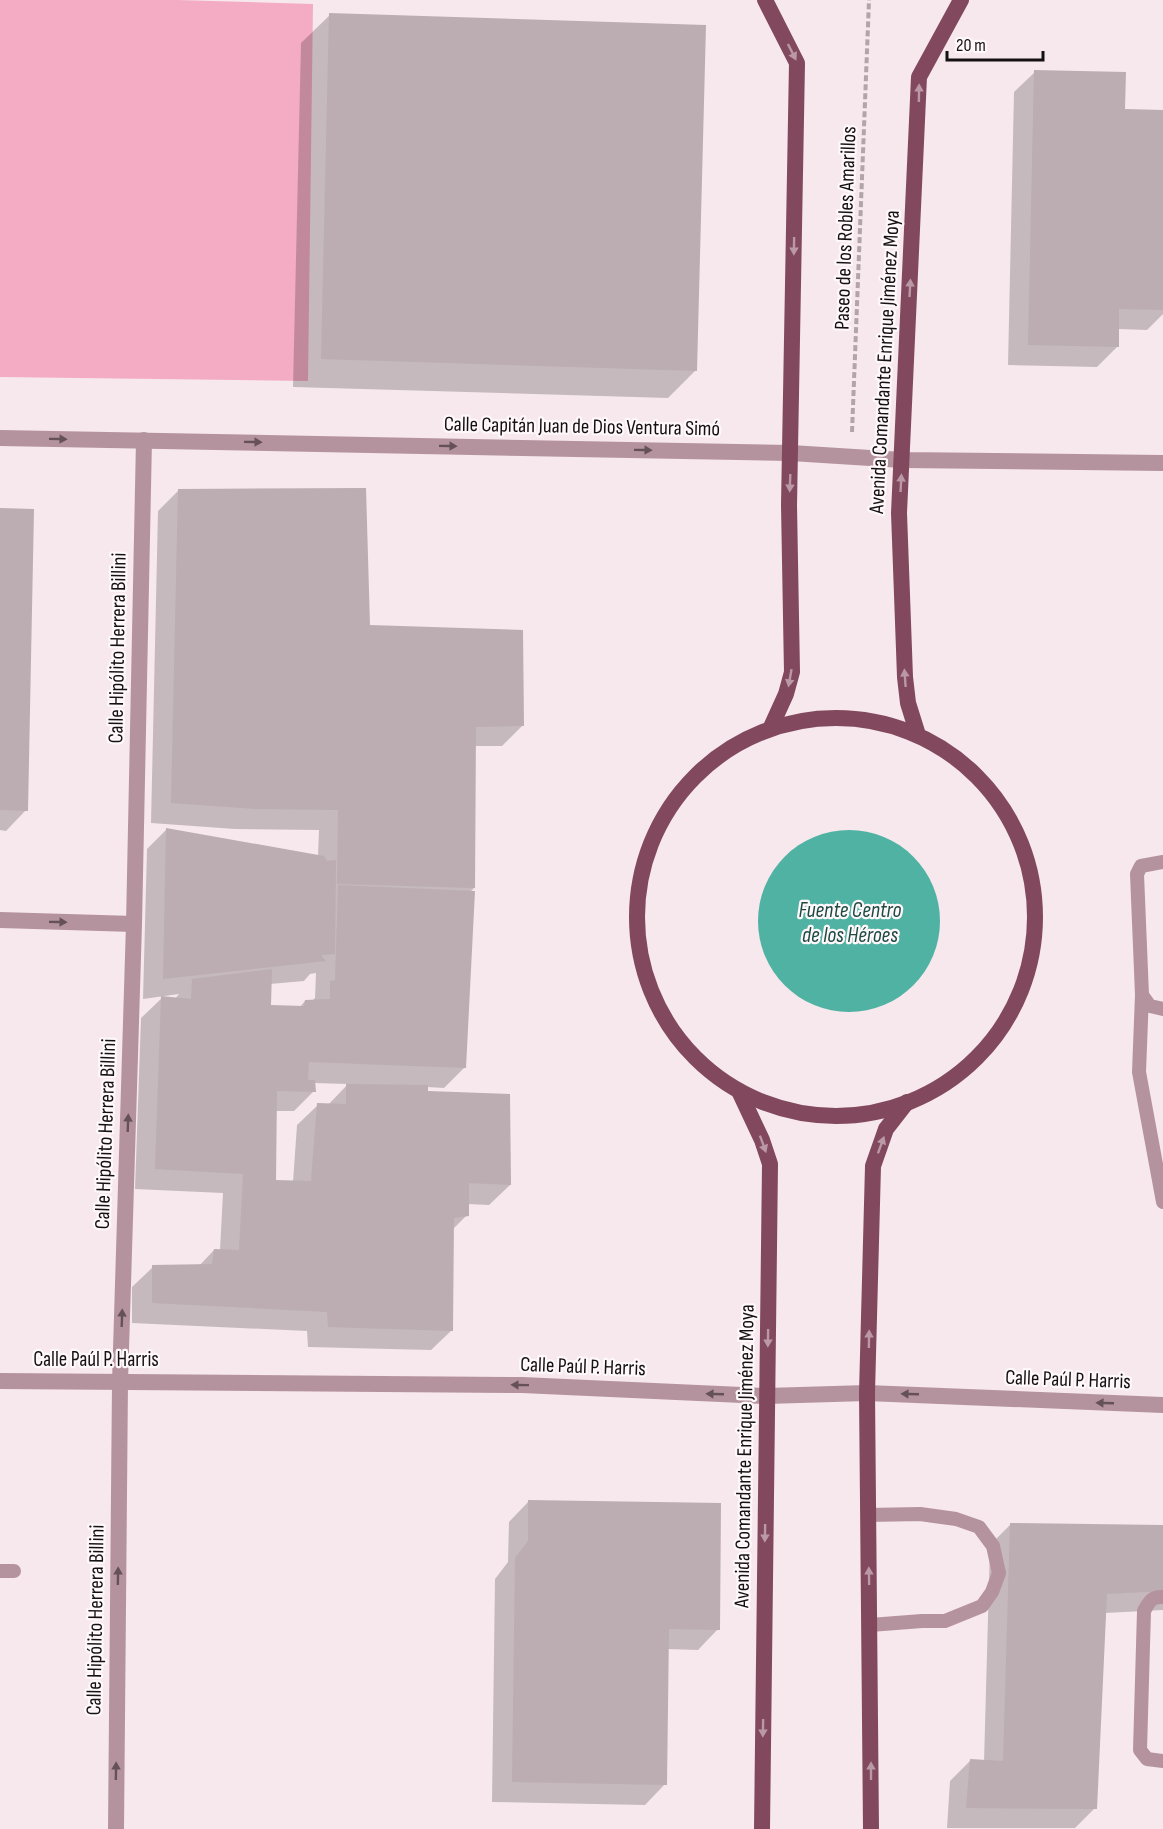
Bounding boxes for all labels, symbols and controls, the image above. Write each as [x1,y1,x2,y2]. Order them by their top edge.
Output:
scale bar [947,24,1043,62]
text: 20 m [956,35,986,56]
one-way arrow [787,44,797,61]
one-way arrow [914,84,924,103]
street label: Paseo de los Robles Amarillos [829,126,862,330]
street label: Avenida Comandante Enrique Jiménez Moya [864,210,905,515]
one-way arrow [789,236,799,255]
one-way arrow [906,279,915,298]
street label: Calle Capitán Juan de Dios Ventura Simó [444,412,720,441]
one-way arrow [49,434,68,444]
one-way arrow [244,437,263,447]
one-way arrow [439,441,458,451]
one-way arrow [634,445,653,455]
one-way arrow [785,473,794,492]
one-way arrow [896,473,905,492]
street label: Calle Hipólito Herrera Billini [103,552,132,744]
one-way arrow [785,668,794,687]
one-way arrow [901,668,910,687]
water label: Fuente Centro de los Héroes [799,897,901,949]
one-way arrow [49,917,68,926]
street label: Calle Hipólito Herrera Billini [90,1038,121,1230]
one-way arrow [123,1113,132,1132]
one-way arrow [759,1135,768,1153]
one-way arrow [876,1136,886,1154]
street label: Avenida Comandante Enrique Jiménez Moya [729,1304,760,1609]
one-way arrow [117,1308,126,1327]
one-way arrow [763,1329,772,1348]
one-way arrow [864,1329,874,1348]
street label: Calle Paúl P. Harris [33,1347,159,1372]
street label: Calle Paúl P. Harris [520,1352,646,1381]
street label: Calle Paúl P. Harris [1005,1365,1131,1394]
one-way arrow [511,1381,530,1390]
one-way arrow [705,1389,724,1398]
one-way arrow [900,1390,919,1399]
one-way arrow [1095,1398,1114,1407]
street label: Calle Hipólito Herrera Billini [81,1524,110,1716]
one-way arrow [760,1524,770,1543]
one-way arrow [113,1566,123,1585]
one-way arrow [865,1566,874,1585]
one-way arrow [758,1719,768,1738]
one-way arrow [111,1761,121,1780]
one-way arrow [866,1761,876,1780]

